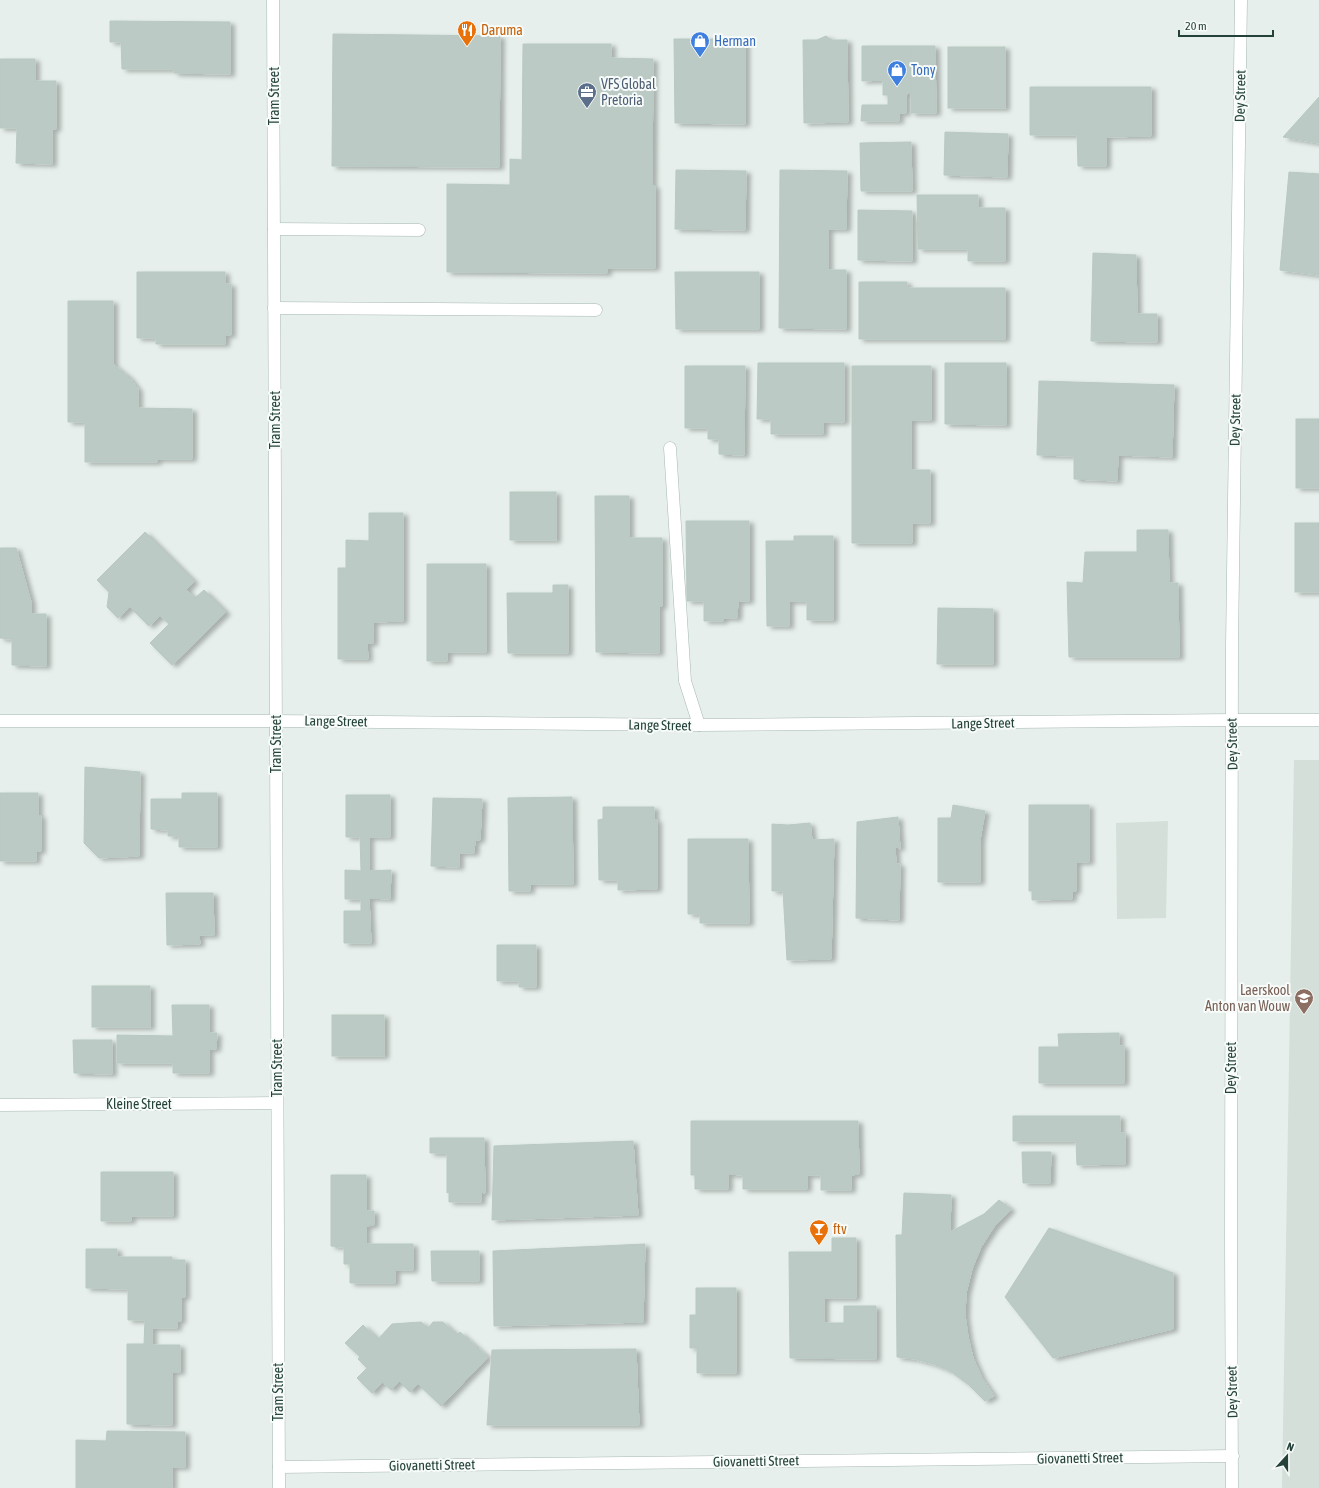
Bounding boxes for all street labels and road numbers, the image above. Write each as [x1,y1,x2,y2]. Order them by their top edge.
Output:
street label: Tram Street [266,67,282,125]
street label: Dey Street [1232,70,1248,122]
street label: Tram Street [267,391,283,449]
street label: Dey Street [1227,394,1243,446]
street label: Lange Street [304,712,368,730]
street label: Lange Street [951,714,1015,732]
street label: Tram Street [268,715,284,773]
street label: Lange Street [628,716,692,734]
street label: Dey Street [1224,718,1240,770]
street label: Tram Street [269,1039,285,1097]
street label: Dey Street [1223,1042,1239,1094]
street label: Kleine Street [106,1096,172,1112]
street label: Tram Street [270,1363,286,1421]
street label: Dey Street [1224,1366,1240,1418]
street label: Giovanetti Street [1037,1449,1123,1467]
street label: Giovanetti Street [713,1452,799,1470]
street label: Giovanetti Street [389,1456,475,1474]

